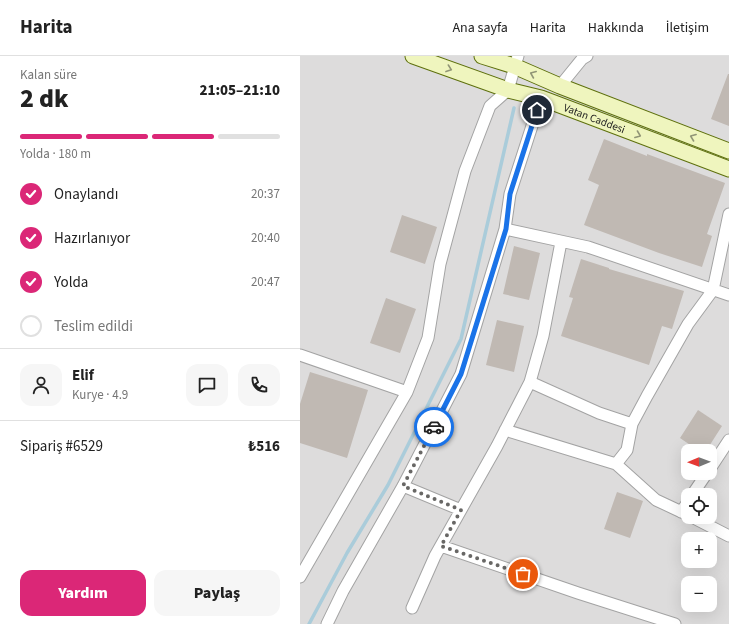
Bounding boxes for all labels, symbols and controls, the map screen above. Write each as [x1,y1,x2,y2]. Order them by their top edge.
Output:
text: Harita [20,14,73,41]
text: Ana sayfa [452,18,508,38]
text: Harita [530,18,566,38]
text: Hakkında [588,18,644,38]
text: İletişim [666,18,709,38]
one-way arrow [446,64,453,73]
text: Kalan süre [20,66,77,84]
one-way arrow [529,71,537,79]
text: 2 dk [20,80,69,117]
text: 21:05–21:10 [199,80,280,101]
pin [520,93,554,127]
icon: home [526,99,548,121]
street label: Vatan Caddesi [561,100,627,137]
one-way arrow [635,130,642,138]
one-way arrow [689,134,696,142]
text: Yolda · 180 m [20,145,91,163]
icon: check [20,183,42,205]
text: Onaylandı [54,184,118,205]
text: 20:37 [251,185,280,203]
icon: check [20,227,42,249]
text: Hazırlanıyor [54,228,130,249]
text: 20:40 [251,229,280,247]
icon: check [20,271,42,293]
text: Yolda [54,272,88,293]
text: 20:47 [251,273,280,291]
text: Teslim edildi [54,316,133,337]
button: person [20,364,62,406]
button: chat [186,364,228,406]
button: phone [238,364,280,406]
text: Elif [72,365,94,386]
text: Kurye · 4.9 [72,386,128,404]
courier [414,407,454,447]
icon: car [423,416,445,438]
text: Sipariş #6529 [20,436,103,457]
text: ₺516 [248,436,280,457]
north arrow [681,444,717,480]
map controls [681,444,717,612]
button: locate [681,488,717,524]
button: + [681,532,717,568]
pin [506,557,540,591]
icon: bag [512,563,534,585]
button: Yardım [20,570,146,616]
button: Paylaş [154,570,280,616]
button: − [681,576,717,612]

